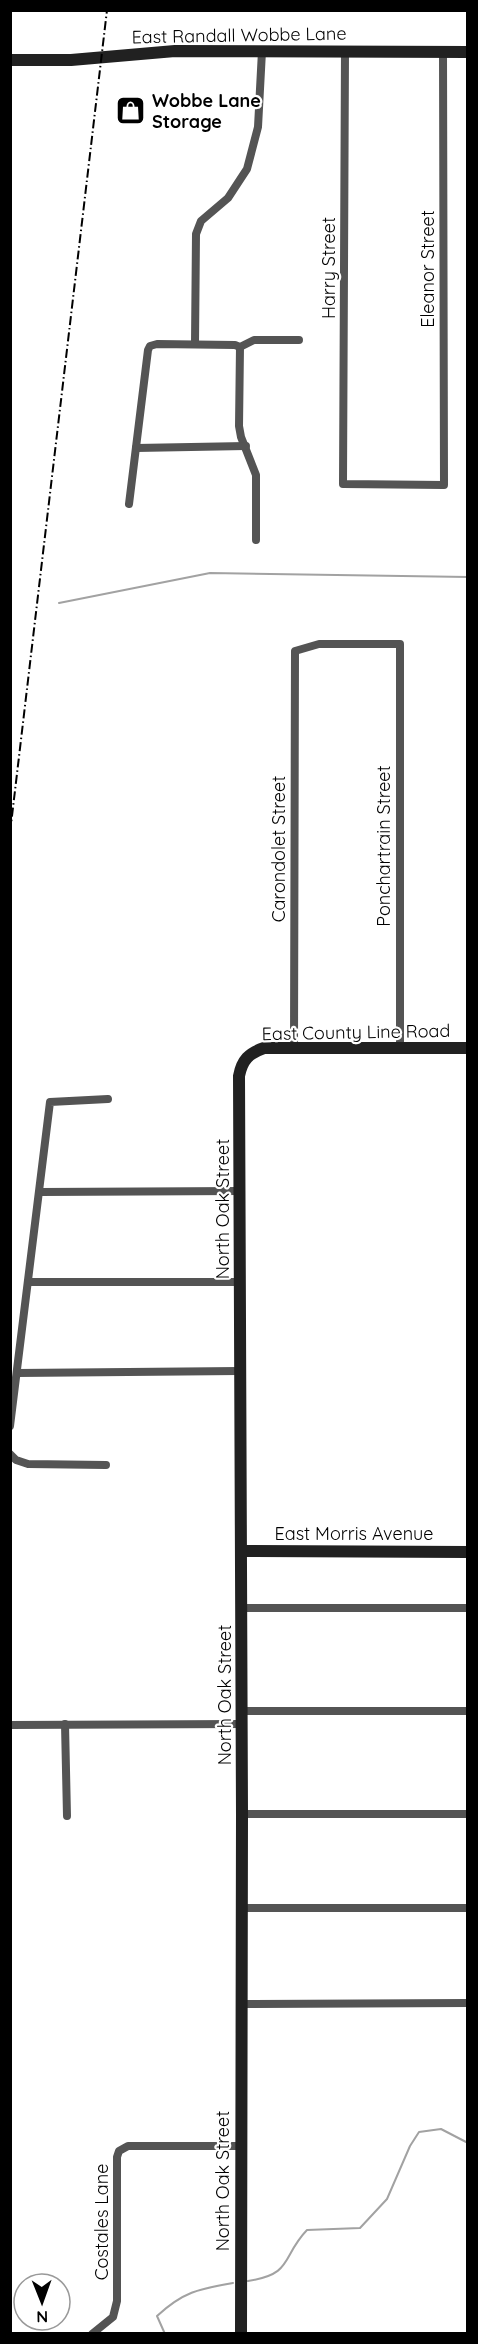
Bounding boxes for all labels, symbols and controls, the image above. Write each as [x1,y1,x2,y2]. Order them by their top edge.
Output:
street label: East Randall Wobbe Lane [131,22,347,48]
place label: Wobbe Lane Storage [152,89,261,133]
shop icon: Wobbe Lane Storage [115,94,147,126]
street label: Eleanor Street [416,210,439,328]
street label: Harry Street [317,217,340,319]
street label: Ponchartrain Street [372,765,395,927]
street label: Carondolet Street [267,776,290,922]
street label: East County Line Road [261,1019,451,1045]
street label: North Oak Street [211,1139,234,1279]
street label: East Morris Avenue [275,1522,433,1545]
street label: North Oak Street [213,1625,236,1765]
street label: North Oak Street [211,2111,234,2251]
street label: Costales Lane [90,2164,113,2280]
north arrow [12,2272,72,2332]
text: N [36,2307,48,2327]

